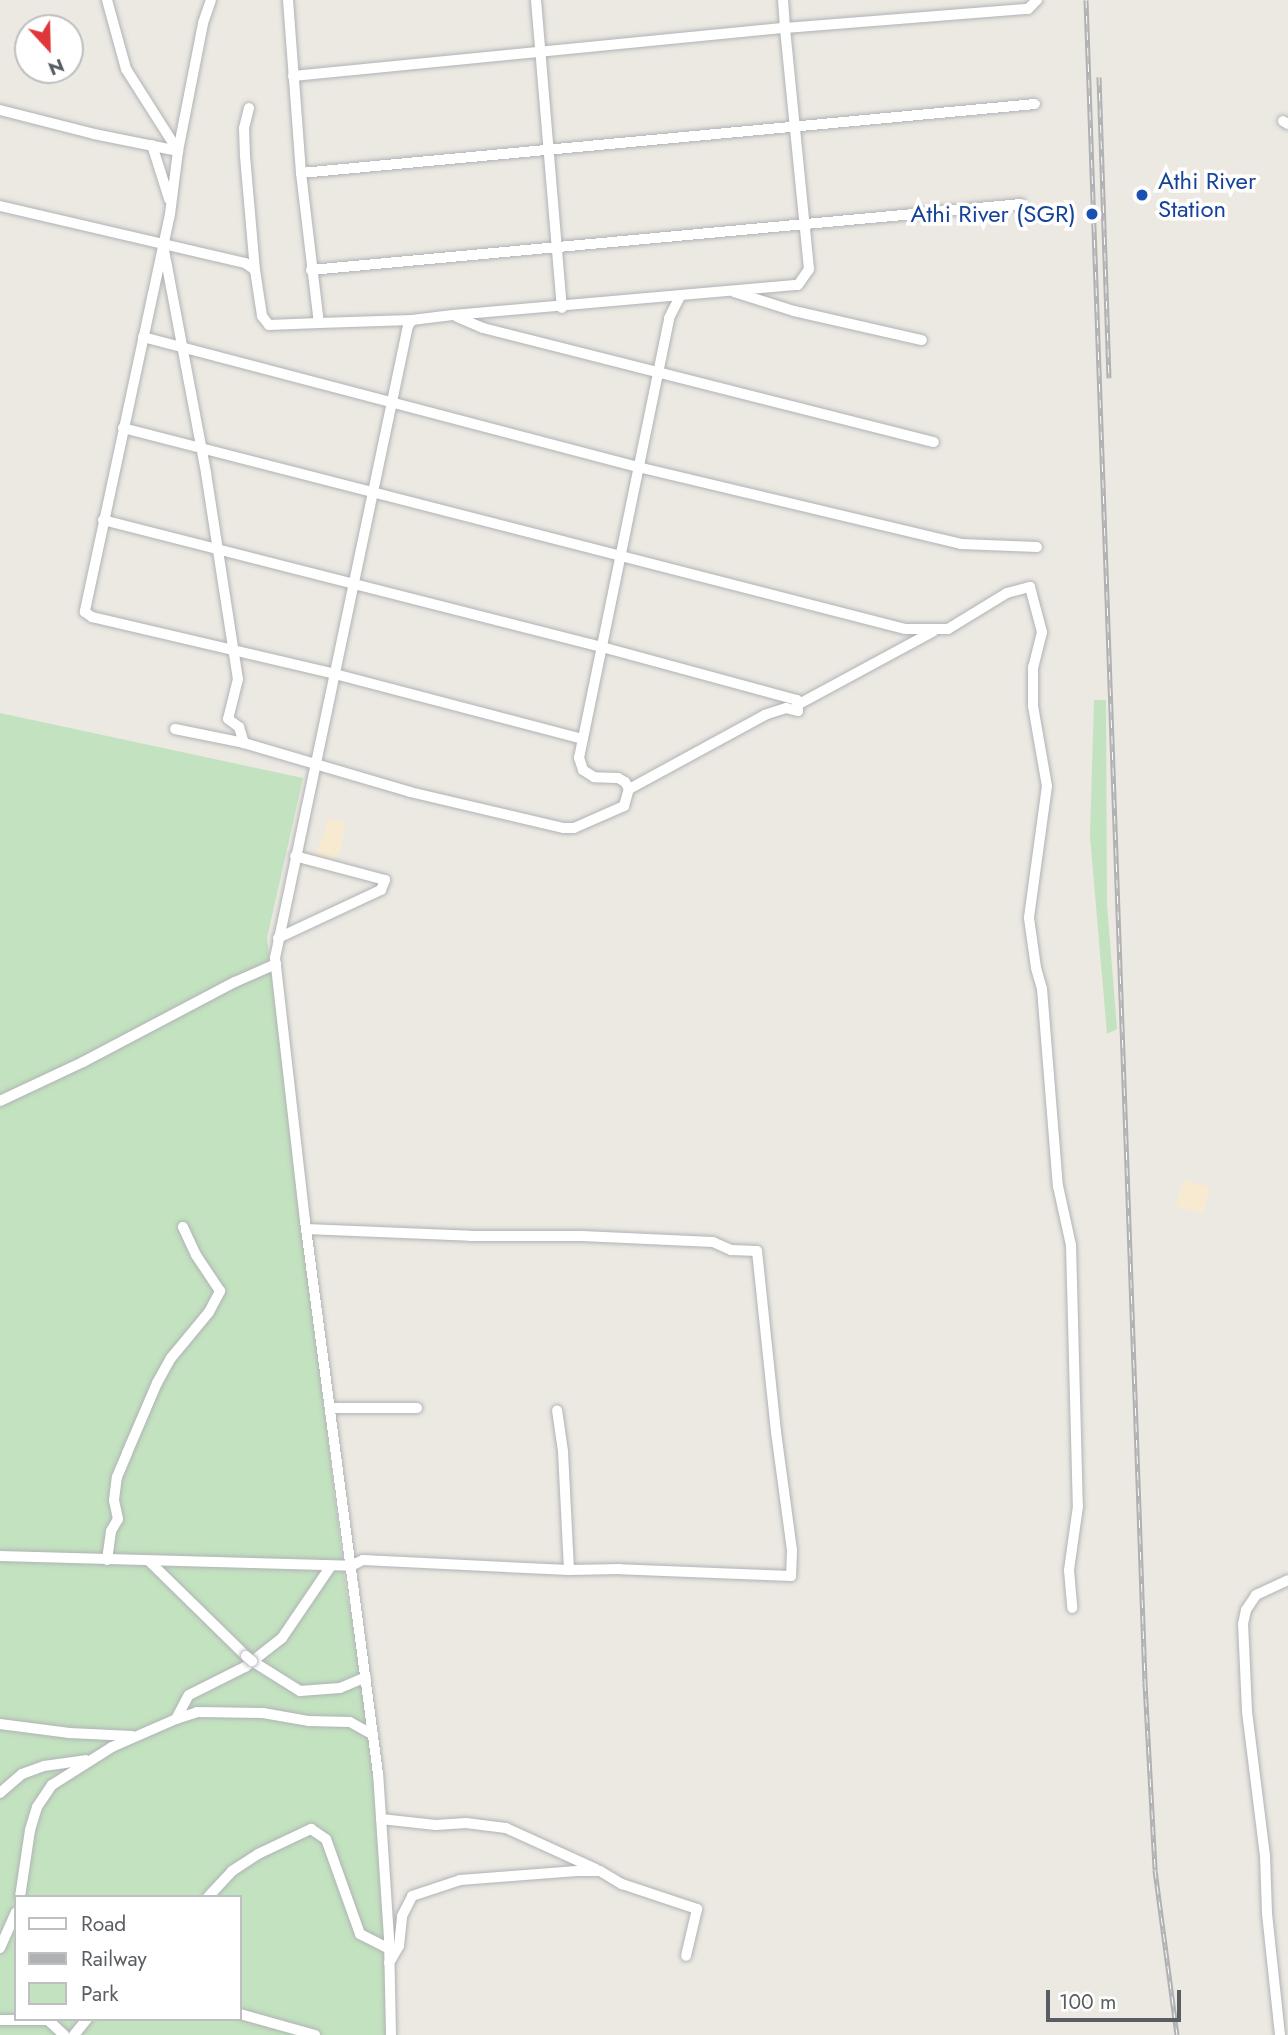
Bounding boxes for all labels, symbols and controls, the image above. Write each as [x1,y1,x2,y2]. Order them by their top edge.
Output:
north arrow [14,14,84,84]
text: N [44,52,68,82]
place label: Athi River Station [1158,167,1256,223]
marker: Athi River Station [1132,185,1152,205]
place label: Athi River (SGR) [911,200,1076,228]
marker: Athi River (SGR) [1082,204,1102,224]
legend [14,1895,242,2021]
text: Road [81,1909,126,1939]
text: Railway [81,1944,147,1974]
scale bar [1050,1976,1185,2020]
text: Park [81,1979,118,2009]
text: 100 m [1059,1987,1116,2017]

